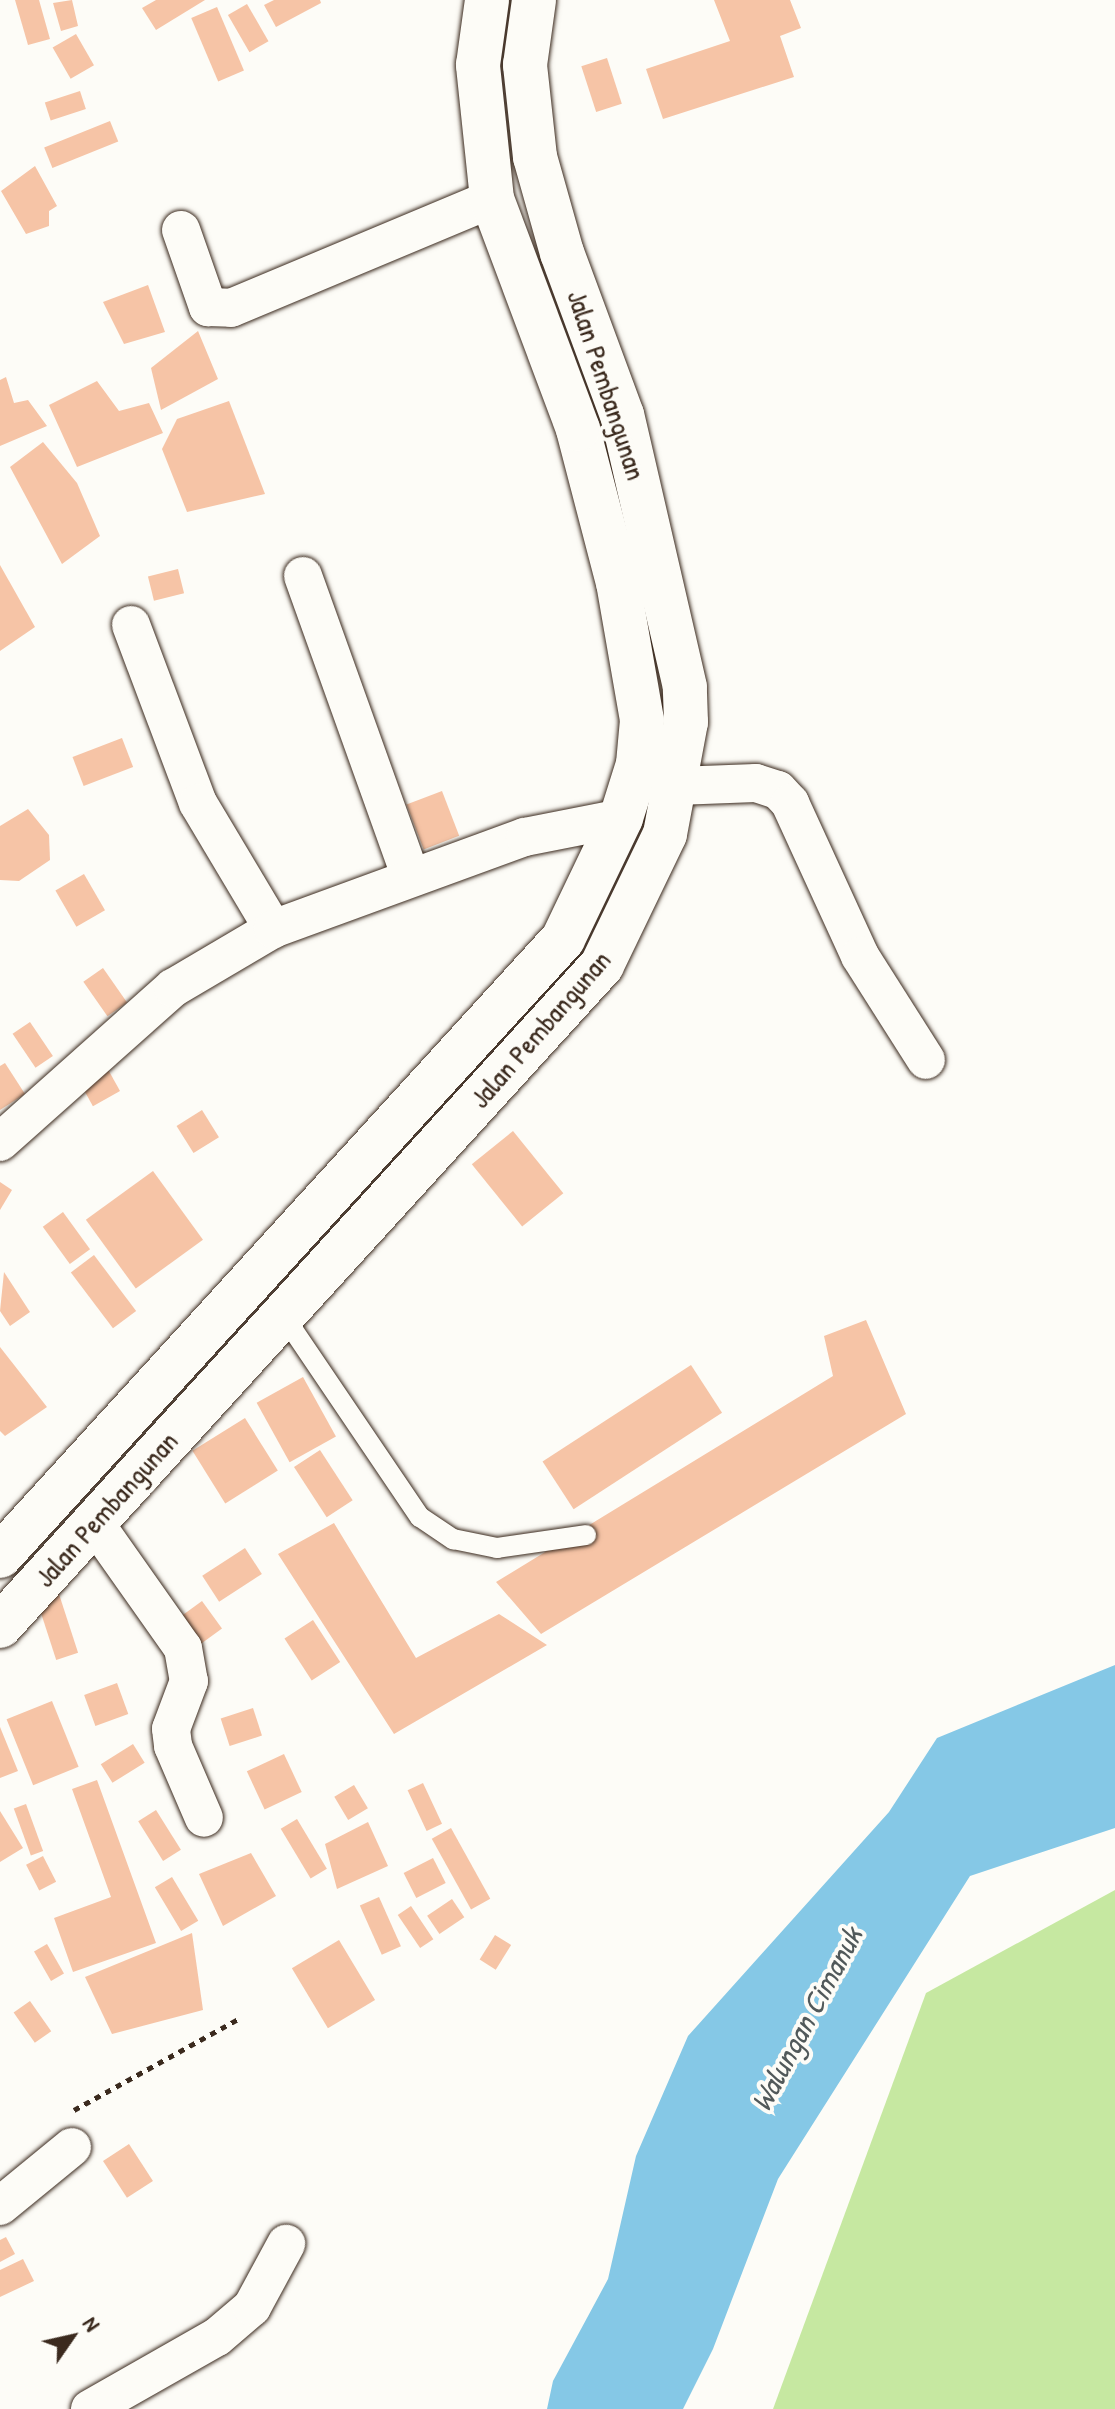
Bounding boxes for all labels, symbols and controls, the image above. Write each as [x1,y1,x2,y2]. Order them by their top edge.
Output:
street label: Jalan Pembangunan [560,286,654,484]
street label: Jalan Pembangunan [462,943,618,1115]
street label: Jalan Pembangunan [27,1424,185,1594]
water label: Walungan Cimanuk [743,1921,869,2117]
north arrow [32,2297,112,2377]
text: N [76,2310,108,2337]

